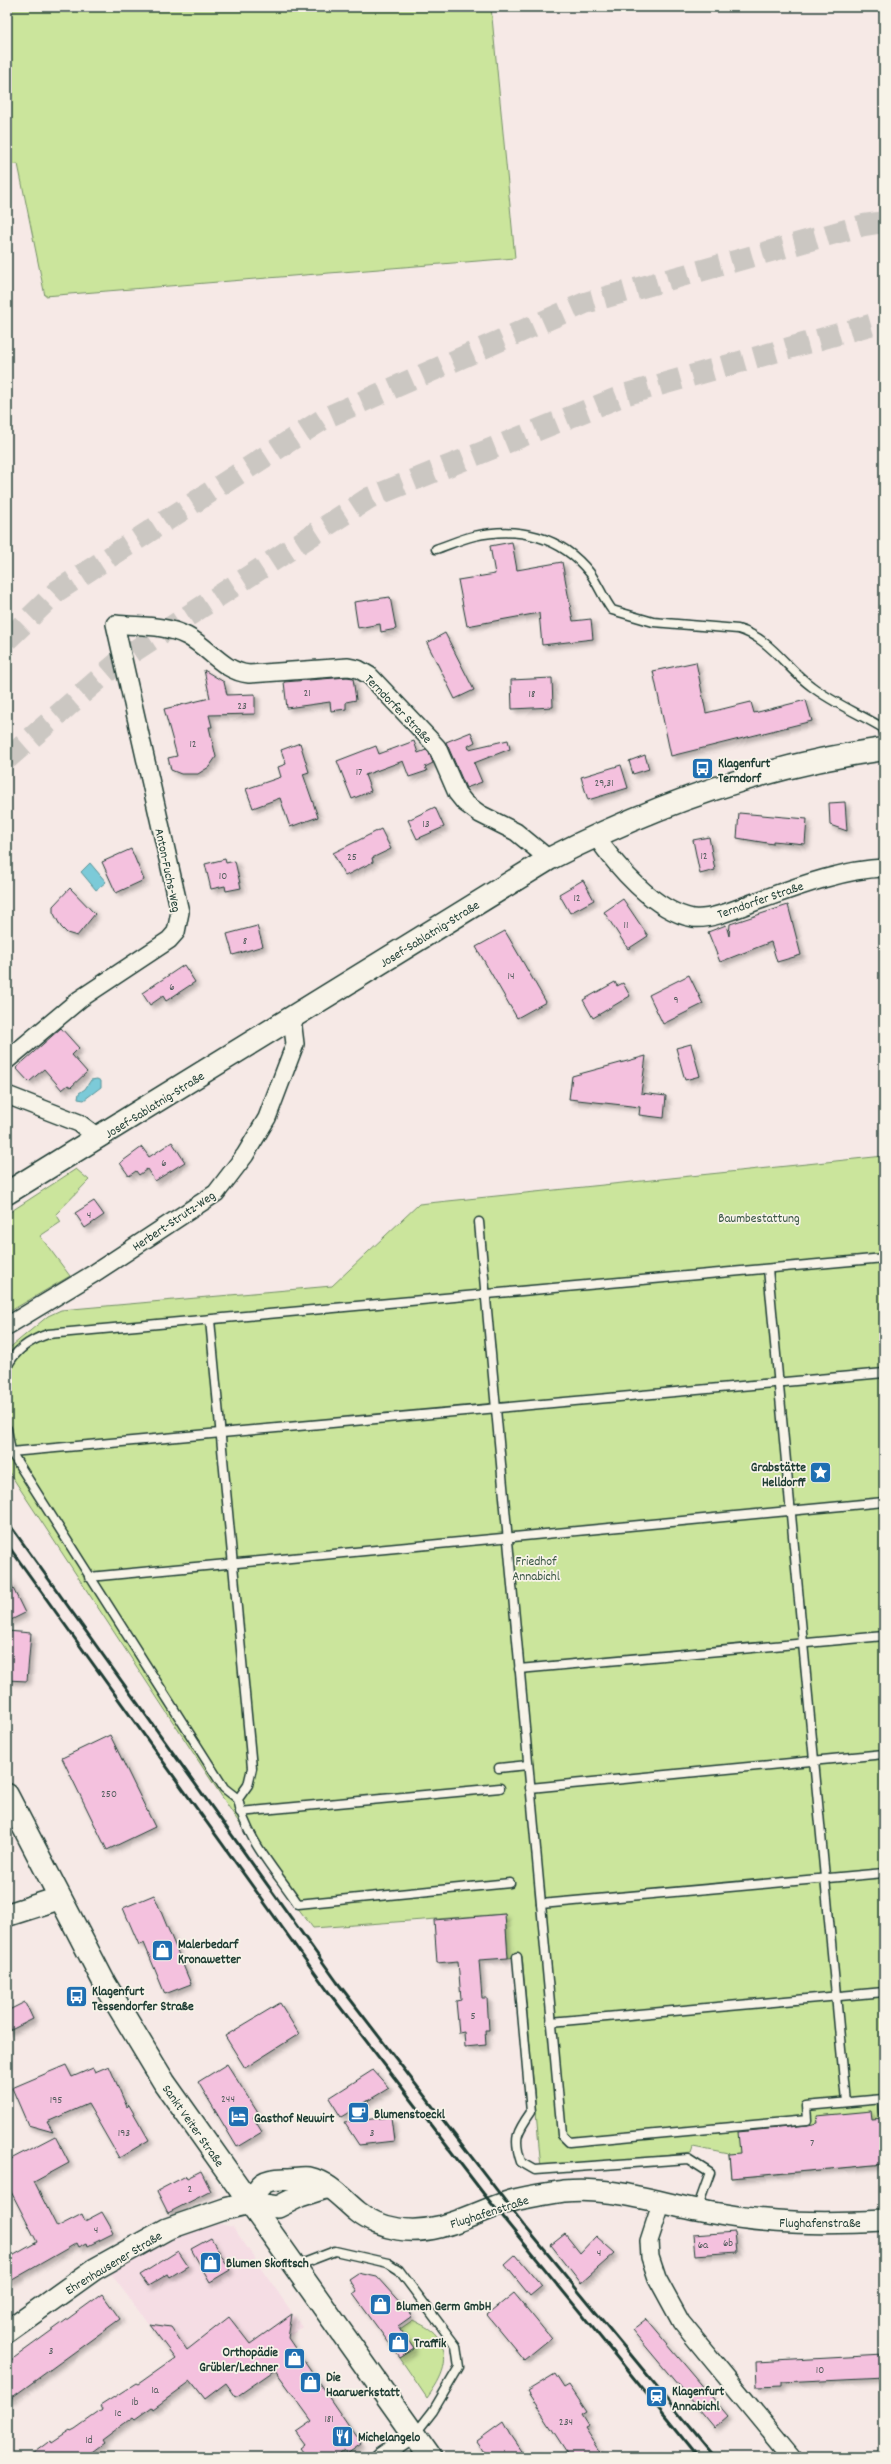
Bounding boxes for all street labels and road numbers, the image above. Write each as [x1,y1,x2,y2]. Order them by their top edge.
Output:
street label: Terndorfer Straße [359,671,435,749]
street label: Anton-Fuchs-Weg [148,827,185,915]
street label: Terndorfer Straße [715,878,807,925]
street label: Josef-Sablatnig-Straße [377,897,484,973]
street label: Josef-Sablatnig-Straße [102,1068,209,1144]
street label: Herbert-Strutz-Weg [129,1187,220,1257]
street label: Sankt Veiter Straße [156,2081,228,2172]
street label: Flughafenstraße [448,2192,532,2235]
street label: Flughafenstraße [779,2215,861,2234]
street label: Ehrenhausener Straße [62,2227,167,2301]

